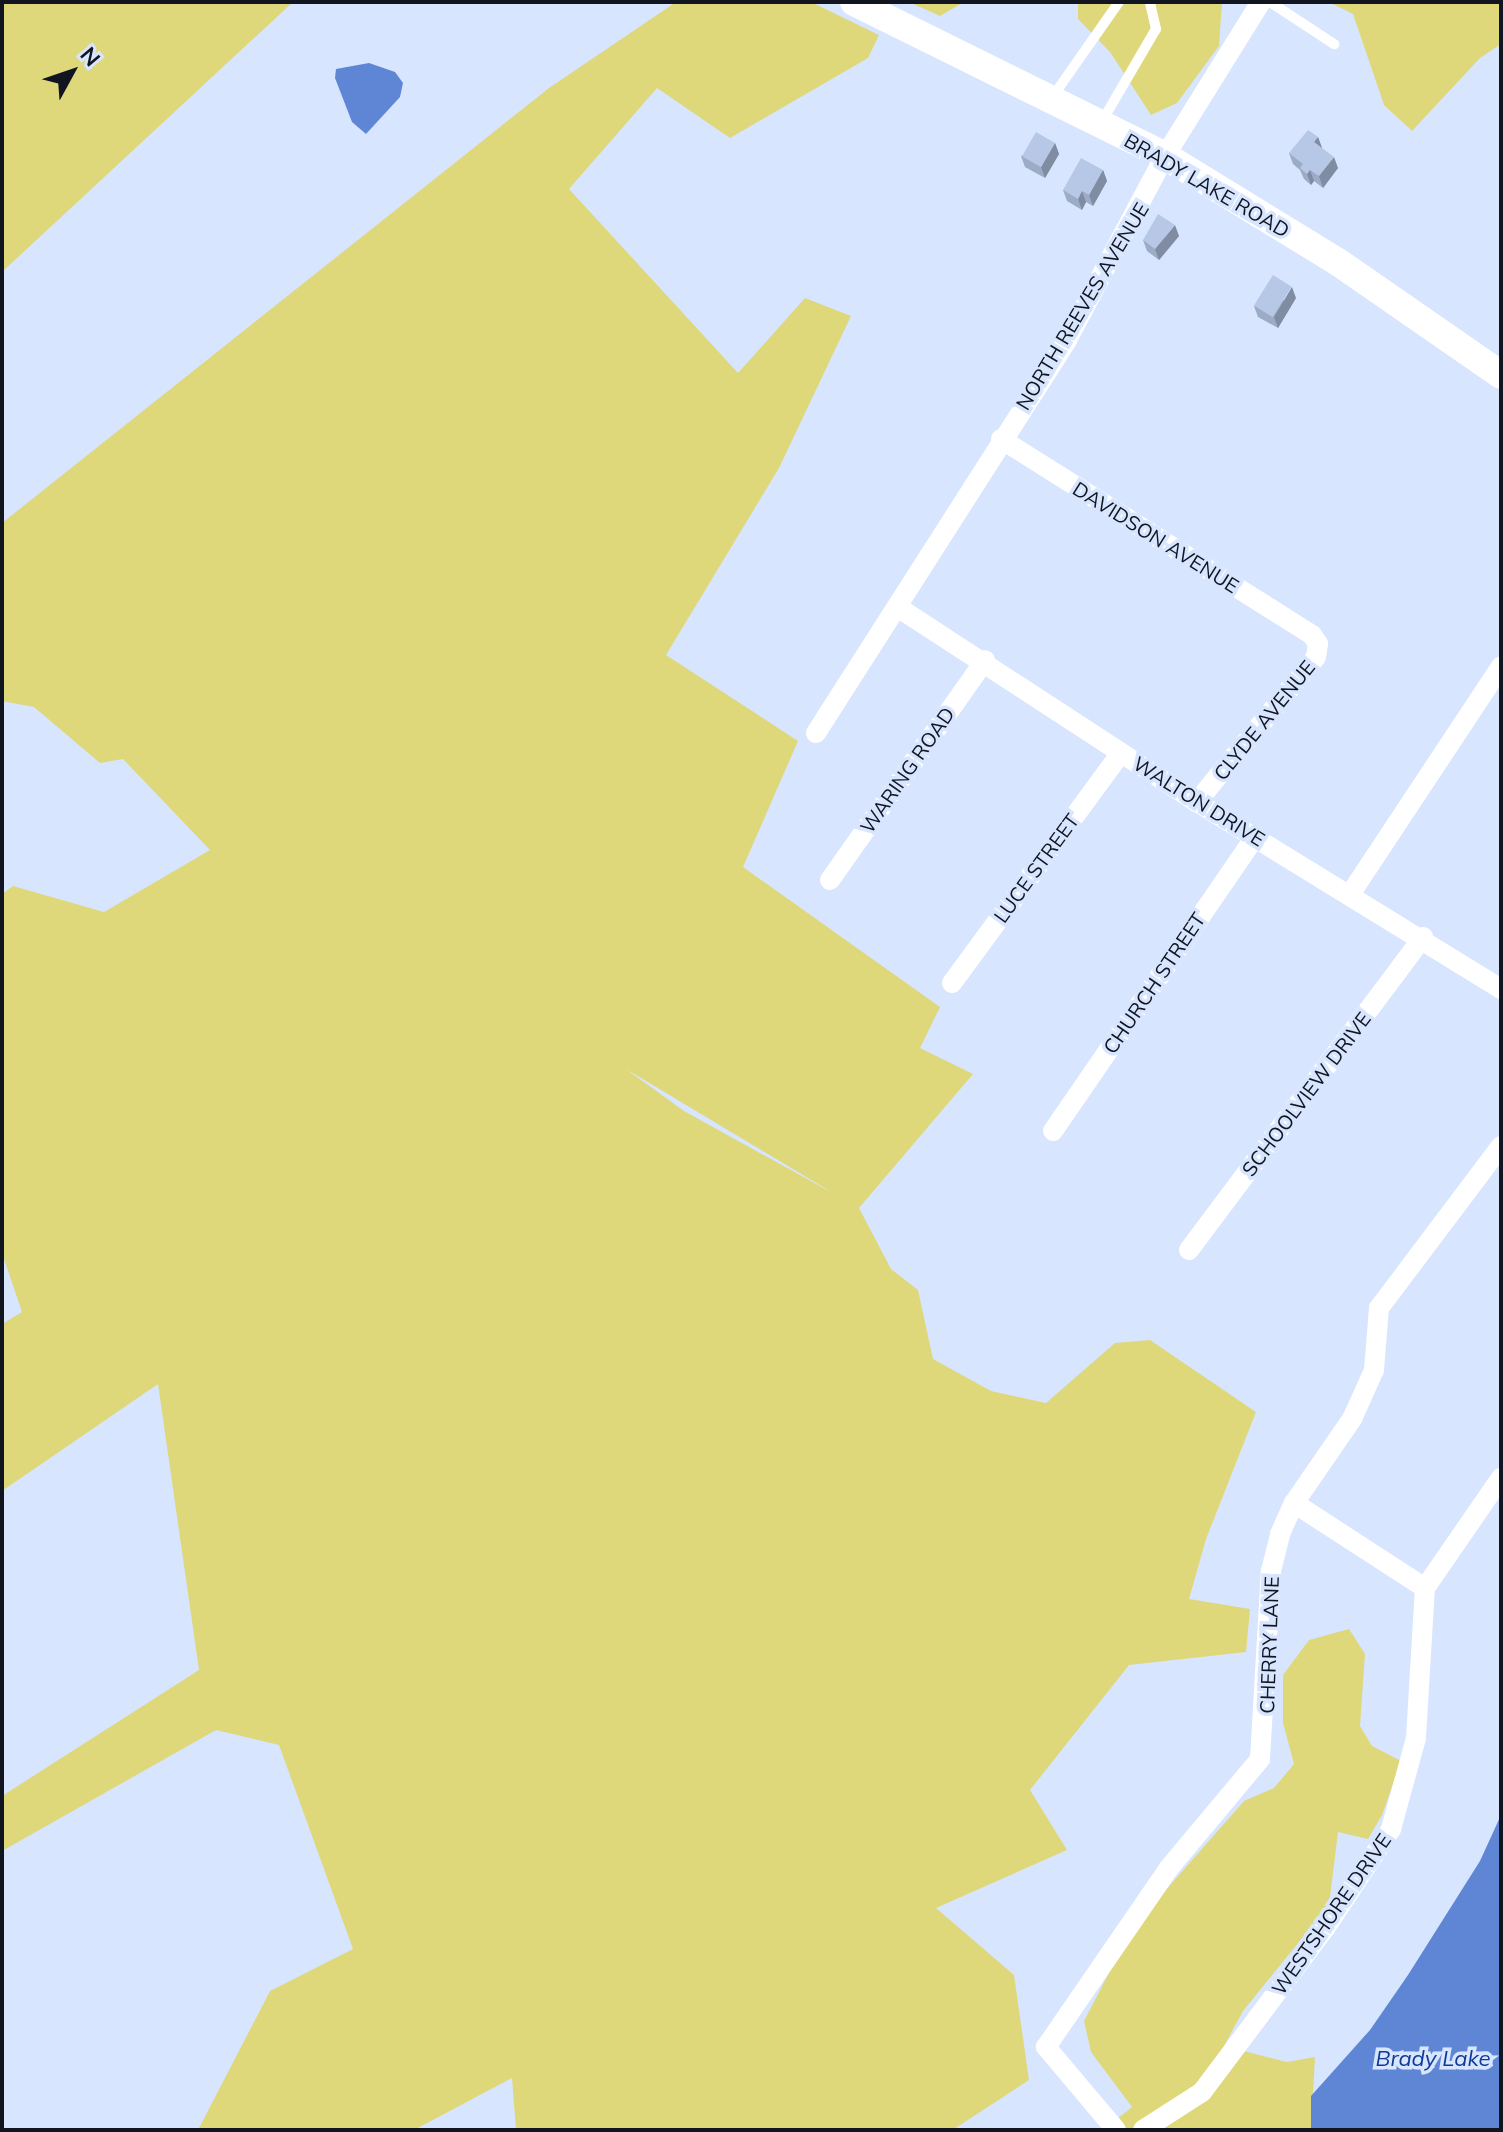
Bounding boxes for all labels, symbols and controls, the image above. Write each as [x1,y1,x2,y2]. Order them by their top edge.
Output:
north arrow [32,32,112,112]
text: N [74,41,106,72]
street label: BRADY LAKE ROAD [1120,128,1294,242]
street label: NORTH REEVES AVENUE [1011,198,1153,414]
street label: DAVIDSON AVENUE [1069,476,1243,598]
street label: CLYDE AVENUE [1208,655,1320,785]
street label: WARING ROAD [855,702,959,838]
street label: WALTON DRIVE [1129,751,1269,851]
street label: LUCE STREET [988,809,1084,927]
street label: CHURCH STREET [1098,908,1210,1058]
street label: SCHOOLVIEW DRIVE [1236,1007,1376,1181]
street label: CHERRY LANE [1255,1576,1283,1714]
street label: WESTSHORE DRIVE [1266,1829,1396,1999]
water label: Brady Lake [1376,2046,1490,2072]

